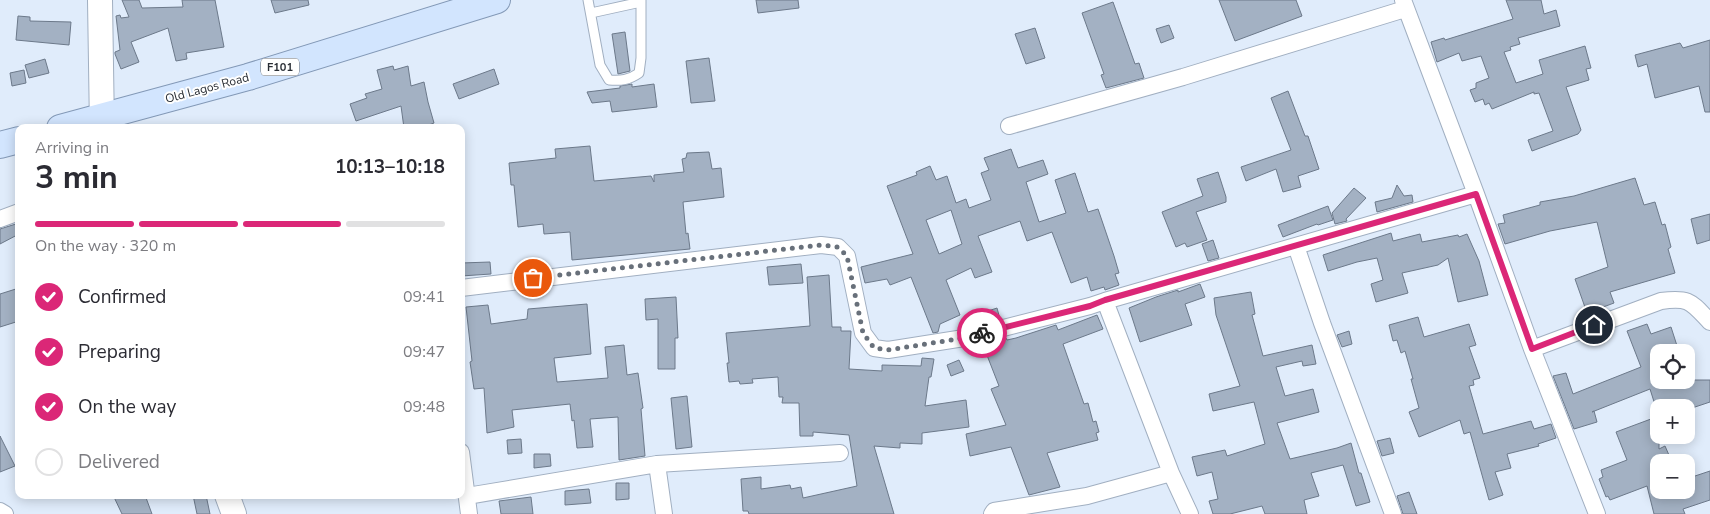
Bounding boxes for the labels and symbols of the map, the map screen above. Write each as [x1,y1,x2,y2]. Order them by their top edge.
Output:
road number: F101 [261,58,299,76]
street label: Old Lagos Road [163,69,251,107]
pin [512,257,554,299]
pin [1573,304,1615,346]
courier [957,308,1007,358]

